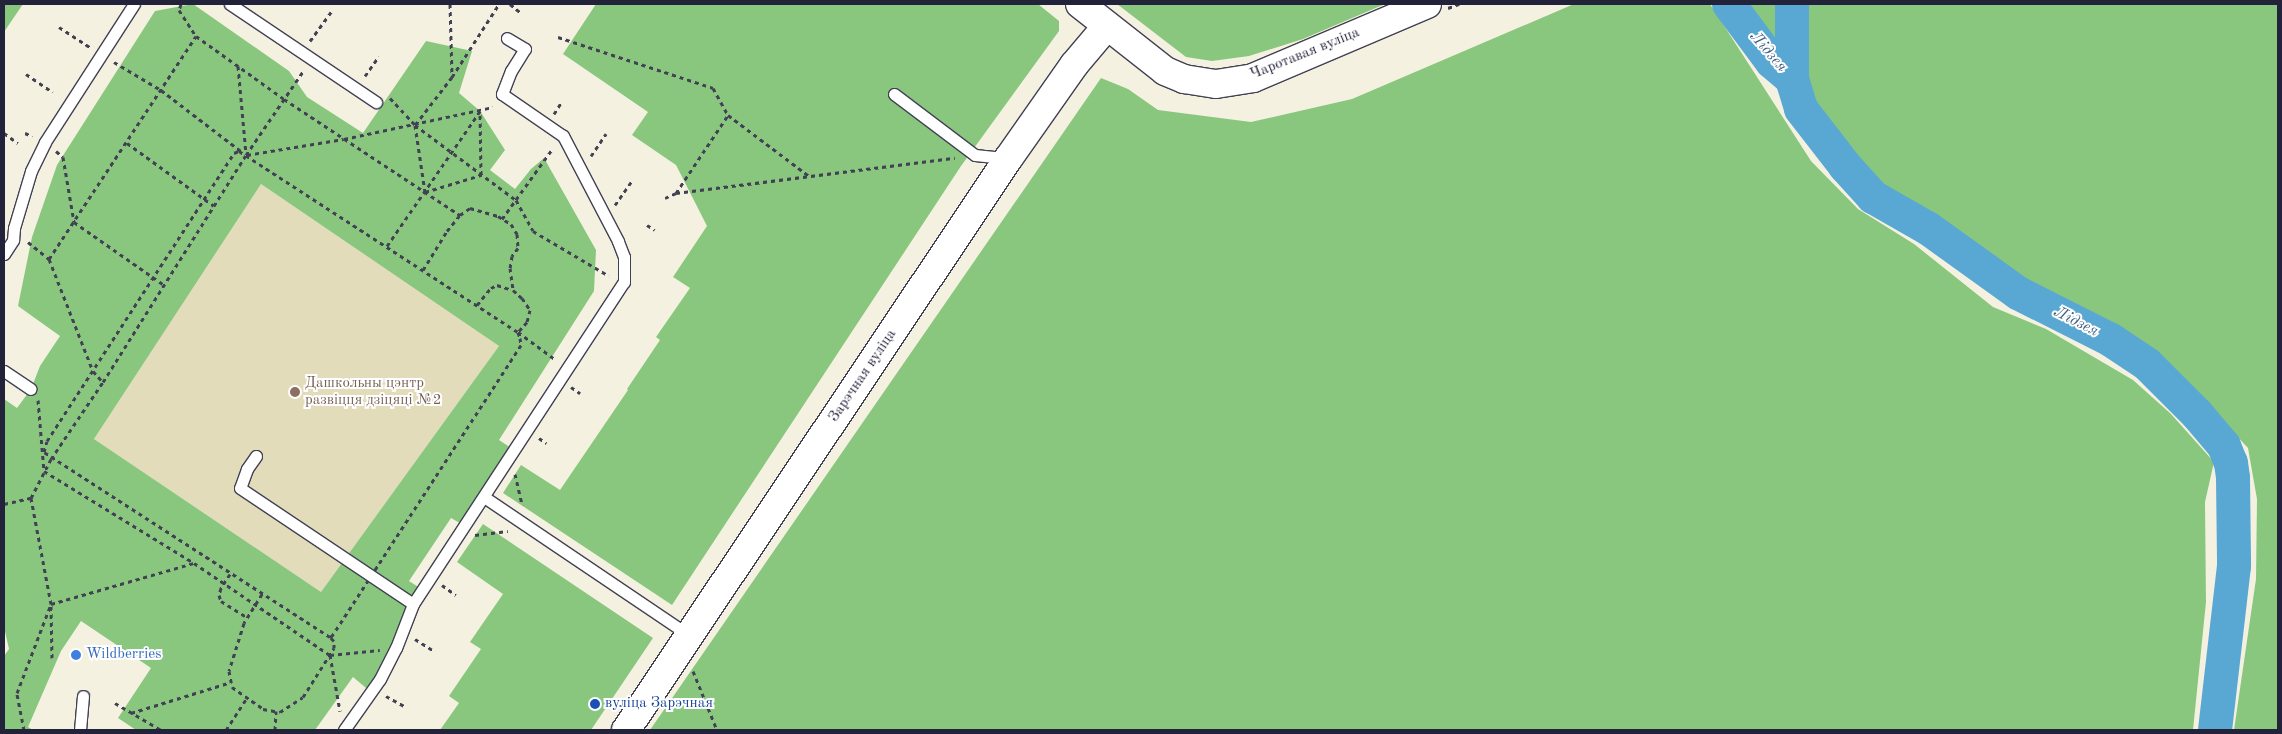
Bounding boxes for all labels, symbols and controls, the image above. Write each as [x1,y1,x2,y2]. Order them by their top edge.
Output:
street label: Чаротавая вуліца [1248,24,1362,84]
water label: Лідзея [1745,28,1791,76]
water label: Лідзея [2050,303,2102,341]
street label: Зарэчная вуліца [825,326,901,426]
place label: Дашкольны цэнтр развіцця дзіцяці №2 [305,374,441,409]
marker: Дашкольны цэнтр развіцця дзіцяці №2 [289,386,301,398]
place label: Wildberries [86,646,162,664]
marker: Wildberries [70,649,82,661]
place label: вуліца Зарэчная [605,695,713,713]
marker: вуліца Зарэчная [589,698,601,710]

